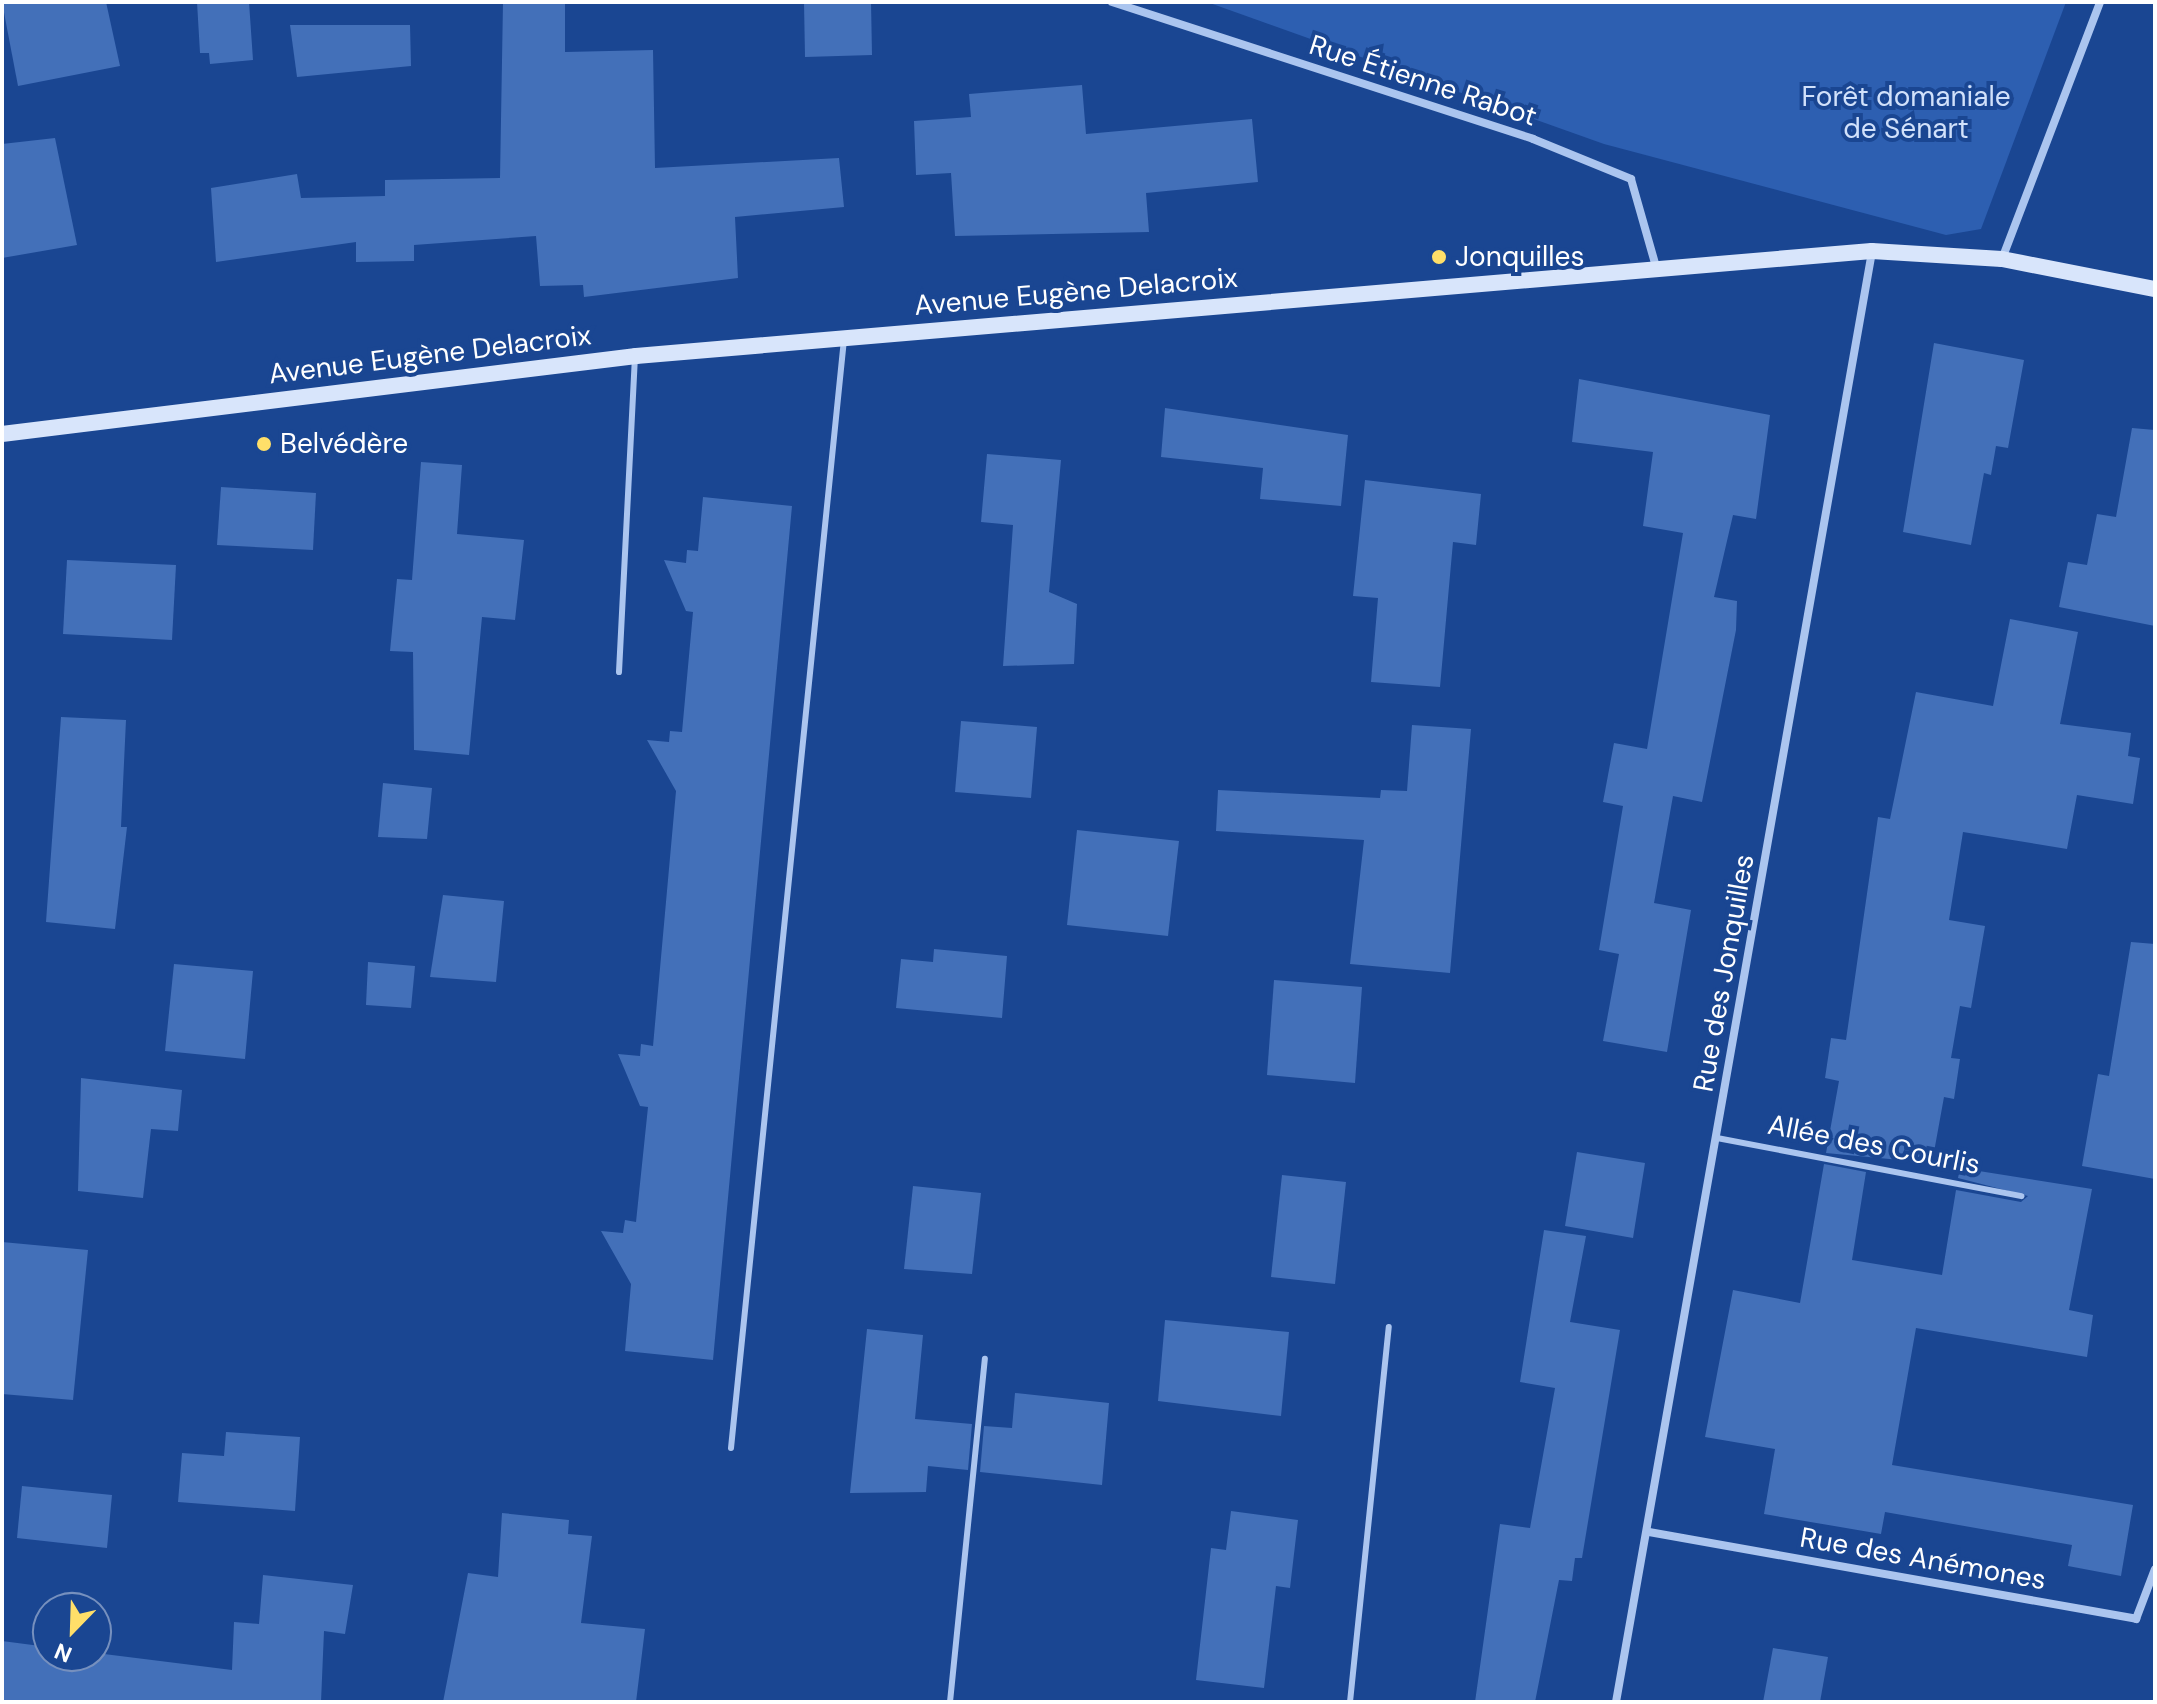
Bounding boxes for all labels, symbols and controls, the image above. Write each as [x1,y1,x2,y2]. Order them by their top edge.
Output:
street label: Rue Étienne Rabot [1305,28,1541,134]
park label: Forêt domaniale de Sénart [1801,80,2011,146]
place label: Jonquilles [1455,240,1584,274]
marker: Jonquilles [1430,248,1448,266]
street label: Avenue Eugène Delacroix [913,261,1239,323]
street label: Avenue Eugène Delacroix [267,319,593,391]
place label: Belvédère [280,427,408,461]
marker: Belvédère [255,435,273,453]
street label: Rue des Jonquilles [1687,852,1761,1094]
street label: Allée des Courlis [1765,1108,1983,1182]
street label: Rue des Anémones [1797,1521,2049,1597]
north arrow [32,1592,112,1672]
text: N [50,1636,76,1669]

